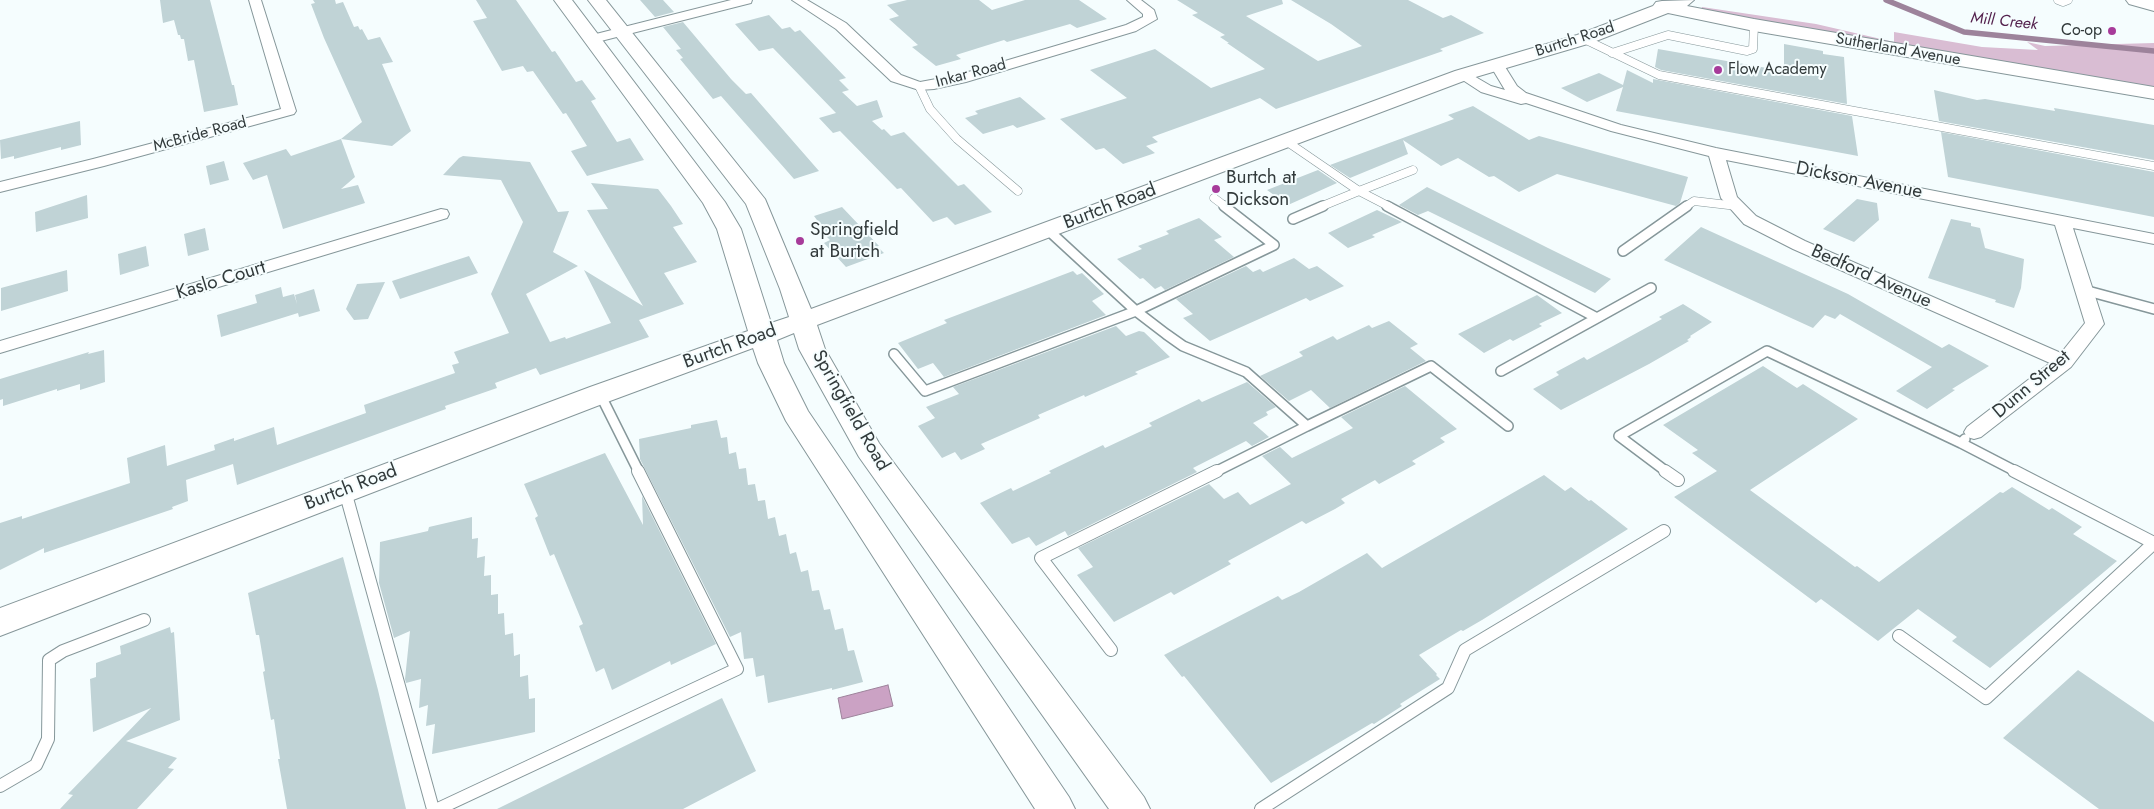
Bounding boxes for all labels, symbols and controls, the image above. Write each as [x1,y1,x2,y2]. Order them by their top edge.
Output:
water label: Mill Creek [1970,9,2038,35]
street label: Burtch Road [1533,18,1617,62]
place label: Co-op [2061,21,2102,41]
marker: Co-op [2106,25,2118,37]
street label: Sutherland Avenue [1834,30,1962,70]
street label: Inkar Road [934,55,1008,93]
place label: Flow Academy [1728,60,1827,80]
marker: Flow Academy [1712,64,1724,76]
street label: McBride Road [151,113,249,157]
street label: Dickson Avenue [1794,158,1924,204]
place label: Burtch at Dickson [1226,167,1296,211]
street label: Burtch Road [1060,179,1160,235]
marker: Burtch at Dickson [1210,183,1222,195]
place label: Springfield at Burtch [810,219,899,263]
marker: Springfield at Burtch [794,235,806,247]
street label: Bedford Avenue [1807,240,1935,314]
street label: Kaslo Court [173,257,269,305]
street label: Burtch Road [680,320,780,374]
street label: Dunn Street [1989,346,2075,424]
street label: Springfield Road [806,347,894,475]
street label: Burtch Road [301,460,401,516]

